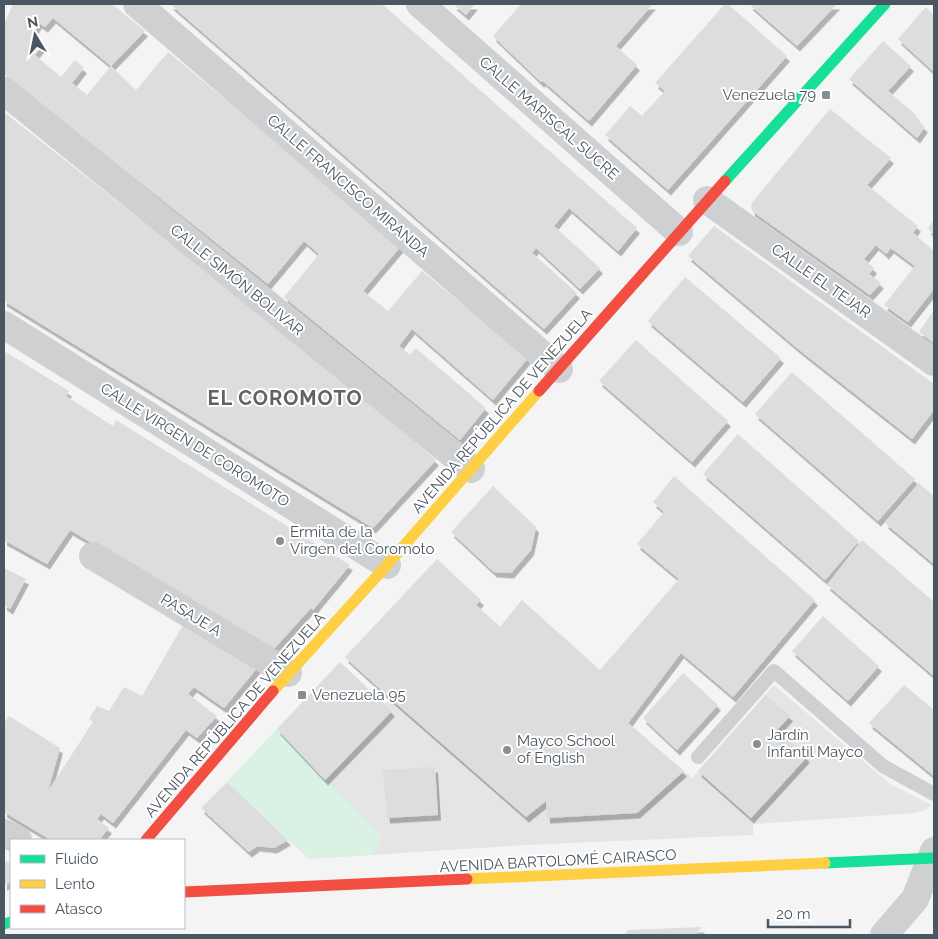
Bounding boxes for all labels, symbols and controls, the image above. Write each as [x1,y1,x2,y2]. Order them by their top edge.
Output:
north arrow [10,10,60,60]
text: N [26,13,39,31]
street label: CALLE MARISCAL SUCRE [476,53,622,183]
place label: Venezuela 79 [723,86,816,104]
marker: Venezuela 79 [820,89,832,101]
street label: CALLE FRANCISCO MIRANDA [264,111,432,261]
street label: CALLE SIMÓN BOLIVAR [167,221,307,339]
street label: CALLE EL TEJAR [768,240,874,322]
street label: AVENIDA REPÚBLICA DE VENEZUELA [408,305,596,517]
street label: CALLE VIRGEN DE COROMOTO [97,379,293,511]
district label: EL COROMOTO [207,386,363,410]
place label: Ermita de la Virgen del Coromoto [290,523,434,558]
marker: Ermita de la Virgen del Coromoto [274,535,286,547]
street label: PASAJE A [157,590,225,640]
street label: AVENIDA REPÚBLICA DE VENEZUELA [141,609,329,821]
place label: Venezuela 95 [312,686,406,704]
marker: Venezuela 95 [296,689,308,701]
place label: Jardín Infantil Mayco [767,726,863,761]
place label: Mayco School of English [517,732,616,767]
marker: Jardín Infantil Mayco [751,738,763,750]
marker: Mayco School of English [501,744,513,756]
legend [10,839,185,929]
street label: AVENIDA BARTOLOMÉ CAIRASCO [439,846,677,876]
text: Fluido [55,850,98,868]
text: Lento [55,875,95,893]
scale bar [768,896,850,928]
text: Atasco [55,900,102,918]
text: 20 m [776,905,811,923]

